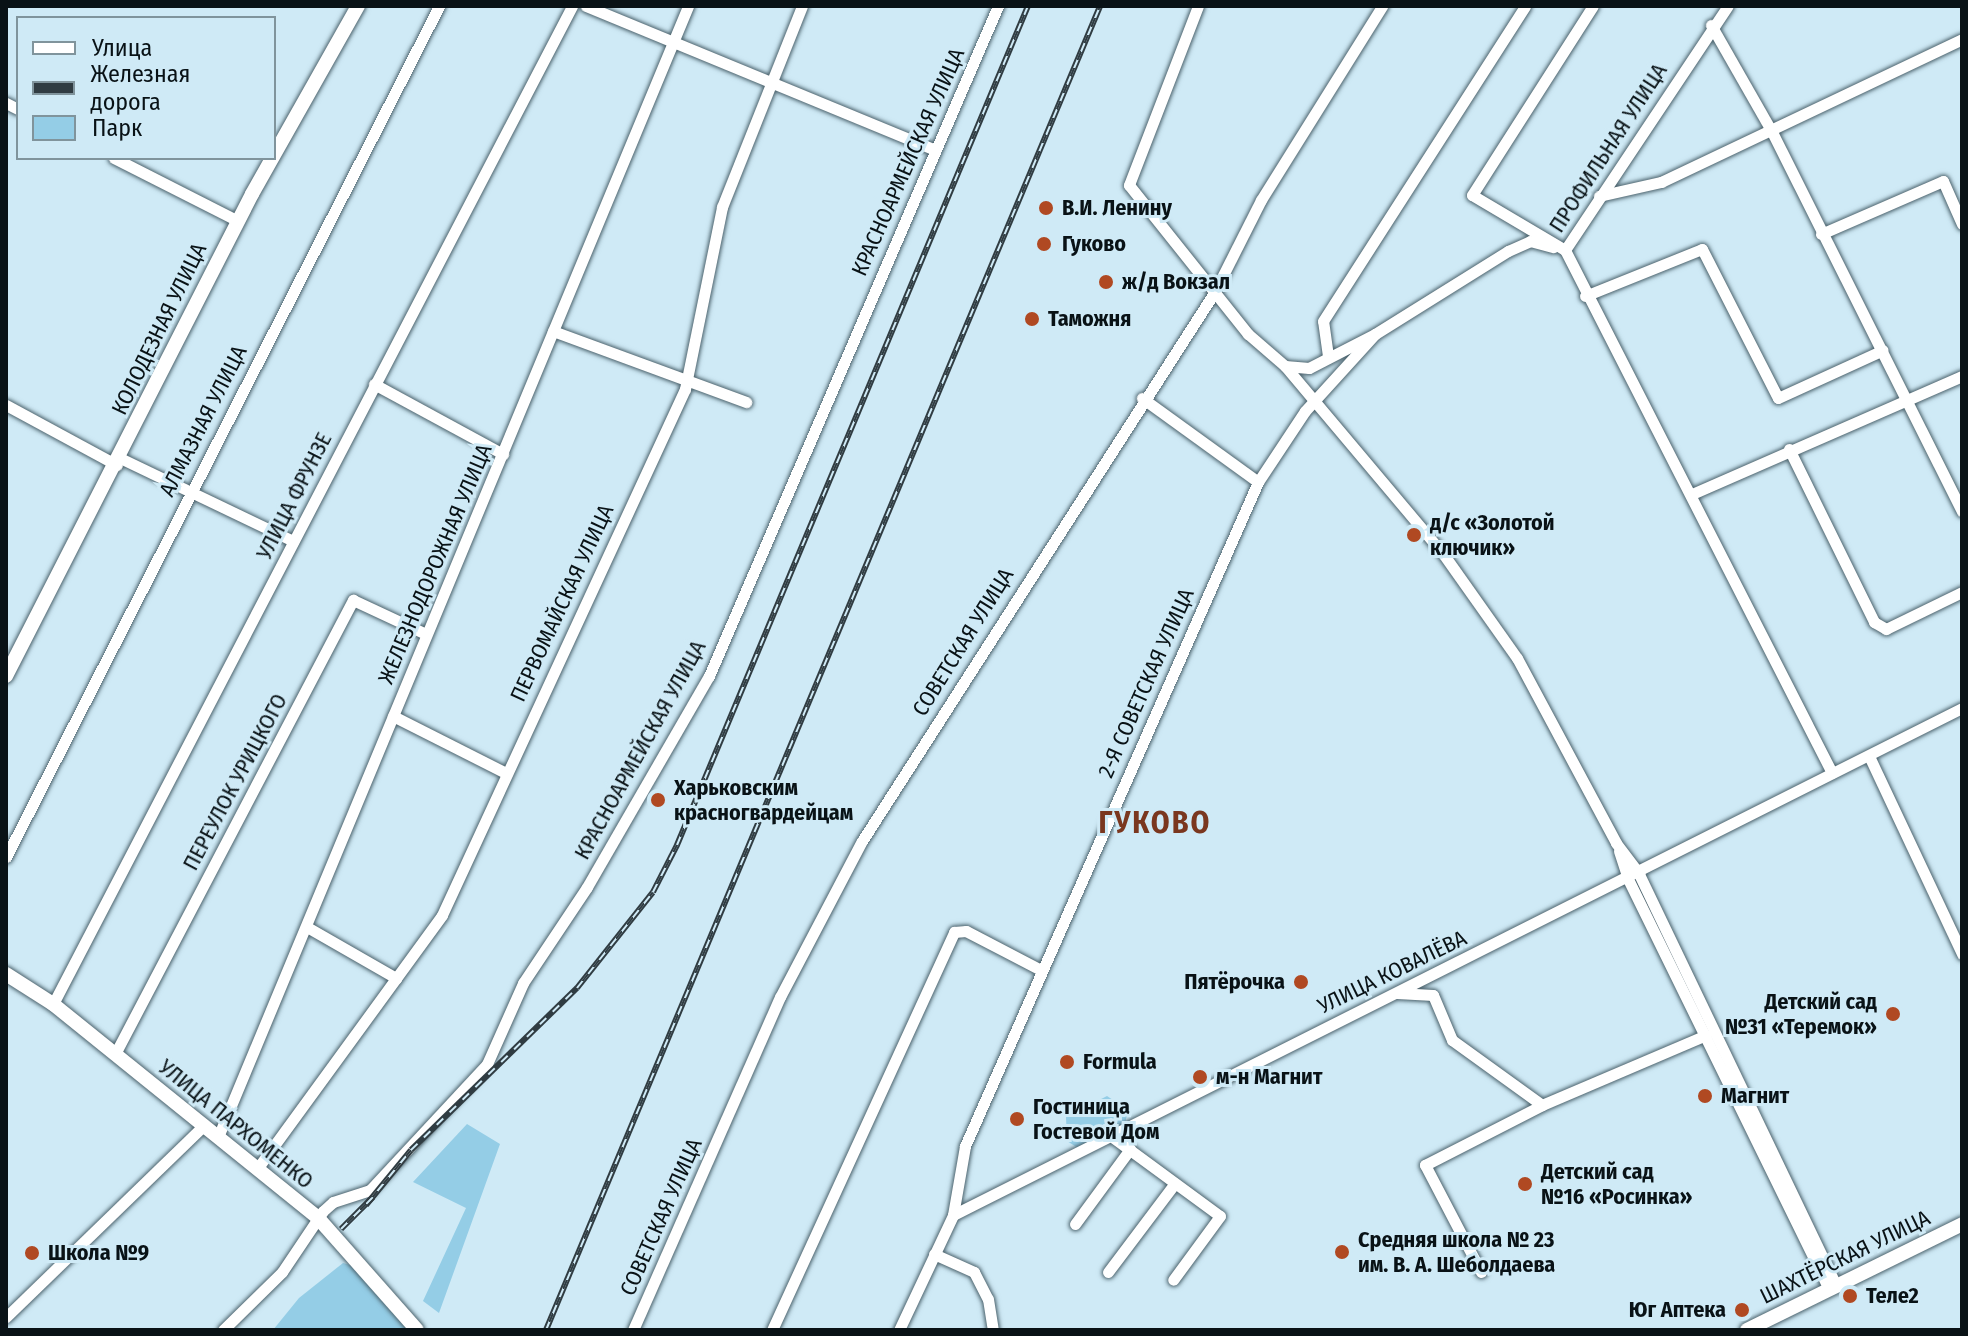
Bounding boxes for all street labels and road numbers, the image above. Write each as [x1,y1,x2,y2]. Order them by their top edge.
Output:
street label: КРАСНОАРМЕЙСКАЯ УЛИЦА [846,44,970,280]
street label: ПРОФИЛЬНАЯ УЛИЦА [1544,59,1672,237]
street label: КОЛОДЕЗНАЯ УЛИЦА [106,239,212,419]
street label: АЛМАЗНАЯ УЛИЦА [154,341,252,501]
street label: УЛИЦА ФРУНЗЕ [251,428,337,564]
street label: ЖЕЛЕЗНОДОРОЖНАЯ УЛИЦА [372,440,498,688]
street label: ПЕРВОМАЙСКАЯ УЛИЦА [505,500,619,706]
street label: СОВЕТСКАЯ УЛИЦА [907,563,1019,721]
street label: 2-Я СОВЕТСКАЯ УЛИЦА [1092,584,1200,782]
street label: КРАСНОАРМЕЙСКАЯ УЛИЦА [569,636,711,864]
street label: ПЕРЕУЛОК УРИЦКОГО [177,689,293,875]
street label: УЛИЦА КОВАЛЁВА [1313,925,1471,1019]
street label: УЛИЦА ПАРХОМЕНКО [154,1054,318,1194]
street label: СОВЕТСКАЯ УЛИЦА [614,1134,708,1300]
street label: ШАХТЁРСКАЯ УЛИЦА [1756,1204,1934,1310]

